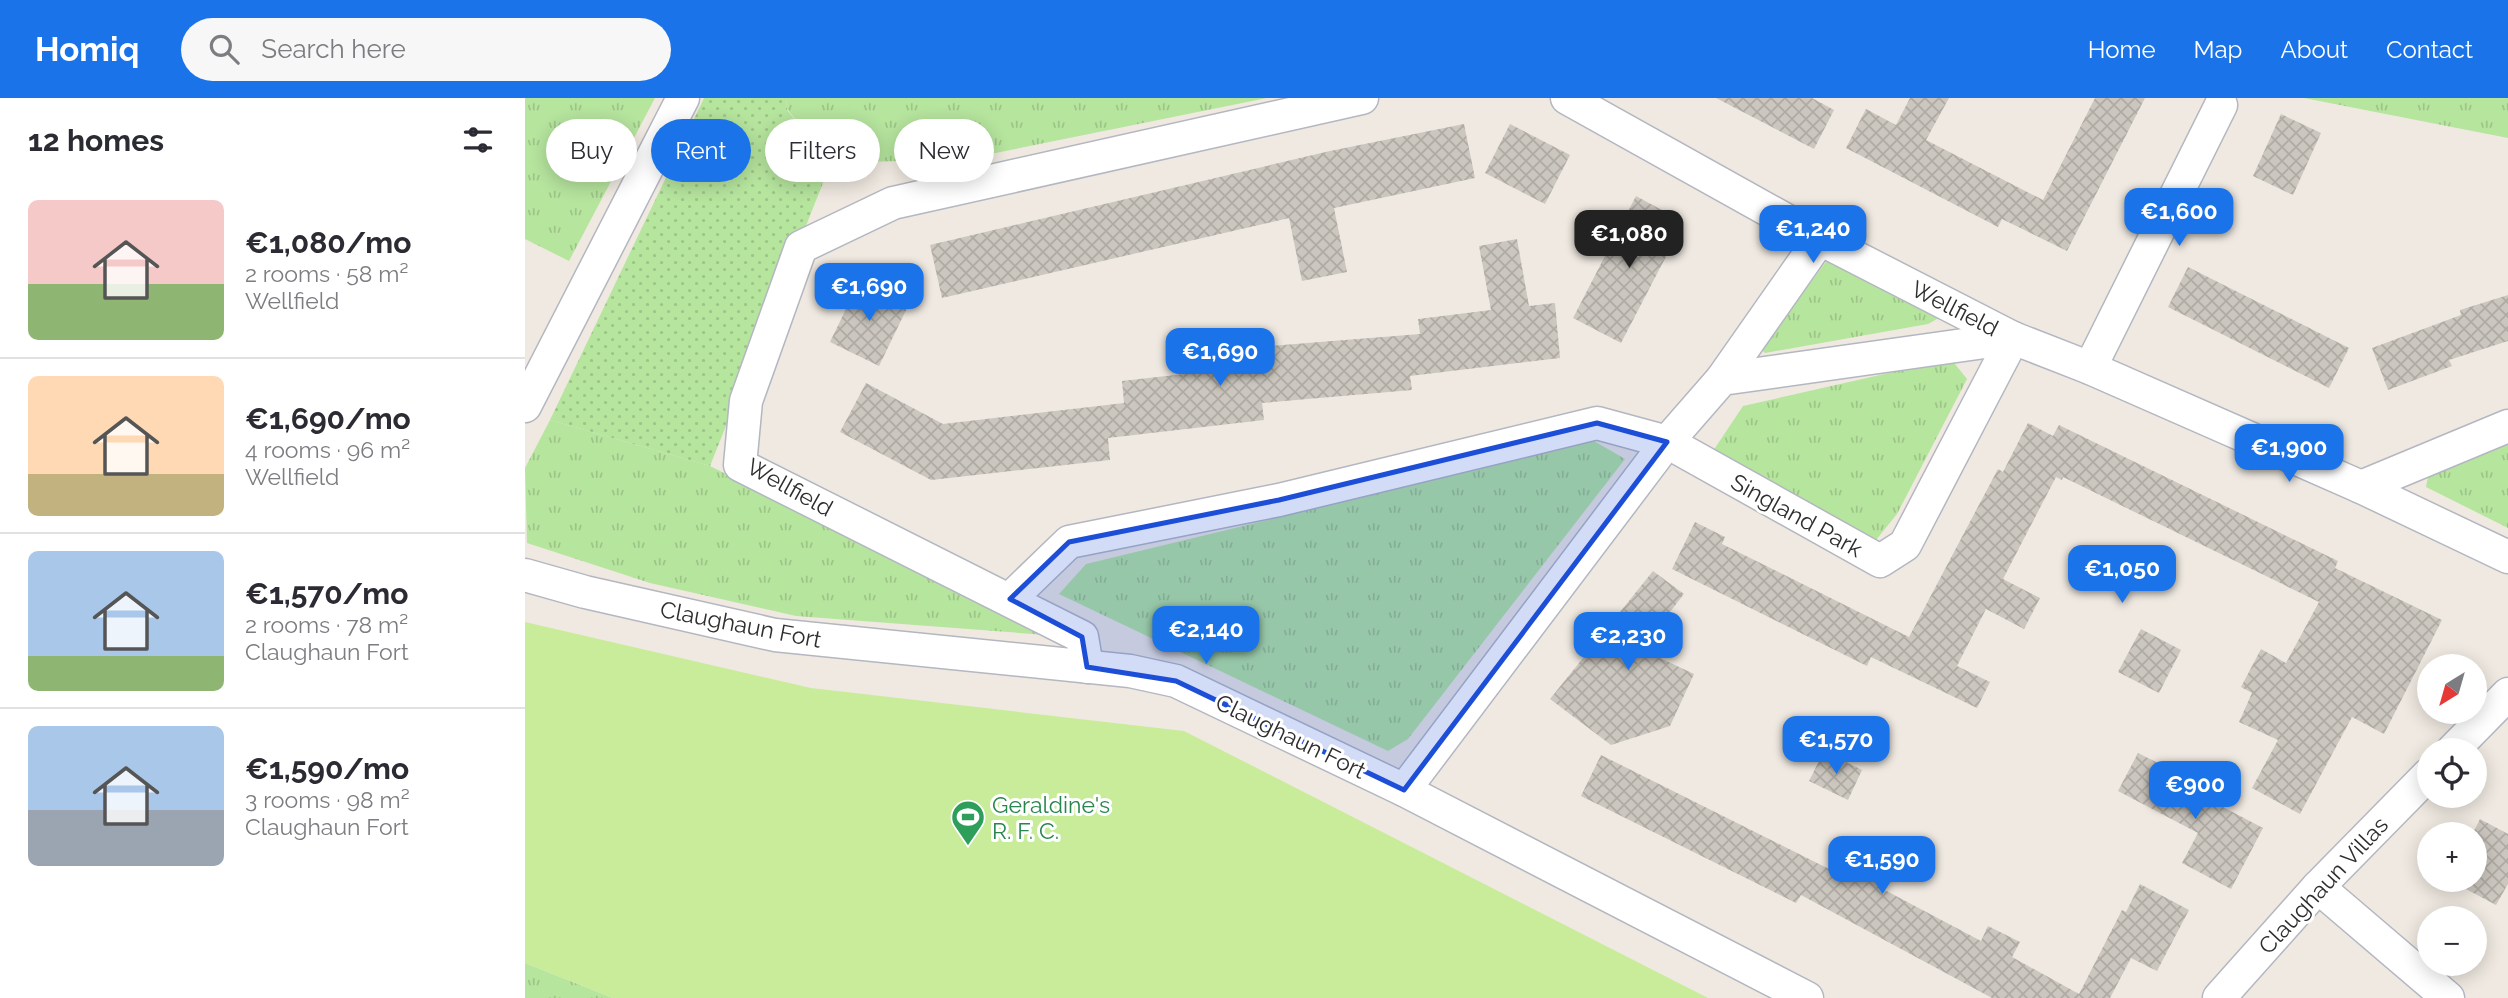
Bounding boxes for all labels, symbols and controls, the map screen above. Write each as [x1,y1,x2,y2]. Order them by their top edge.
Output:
search box [181,18,671,81]
text: Homiq [35,30,139,69]
icon: search [205,30,243,68]
text: Search here [261,34,406,64]
text: Home [2088,35,2156,64]
text: Map [2194,35,2242,64]
text: About [2280,35,2348,64]
text: Contact [2386,35,2473,64]
chip: Buy [546,119,637,182]
chip: Rent [651,119,751,182]
chip: Filters [765,119,880,182]
chip: New [894,119,994,182]
icon: filters [459,121,497,159]
text: 12 homes [28,123,164,158]
pin: €1,600 [2122,188,2236,248]
text: €1,600 [2140,197,2218,224]
pin: €1,240 [1756,206,1870,265]
pin: €1,080 [1572,211,1686,270]
text: €1,240 [1775,214,1851,241]
text: €1,080 [1590,219,1668,246]
text: €1,080/mo [245,225,411,260]
icon: home [84,228,168,312]
text: 2 rooms · 58 m² [245,260,408,287]
pin: €1,690 [812,264,926,323]
text: €1,690 [831,272,907,299]
street label: Wellfield [1907,275,2003,341]
text: Wellfield [245,287,339,314]
pin: €1,690 [1163,328,1277,388]
text: €1,690 [1182,337,1258,364]
text: €1,690/mo [245,401,411,436]
icon: home [84,404,168,488]
pin: €1,900 [2232,424,2346,484]
text: €1,900 [2251,433,2327,460]
text: 4 rooms · 96 m² [245,436,410,463]
street label: Wellfield [742,452,838,522]
text: Wellfield [245,463,339,490]
street label: Singland Park [1727,468,1867,562]
pin: €1,050 [2065,546,2179,605]
text: €1,050 [2084,554,2160,581]
text: €1,570/mo [245,576,408,611]
icon: home [84,579,168,663]
street label: Claughaun Fort [658,595,824,653]
pin: €2,140 [1149,606,1263,666]
text: 2 rooms · 78 m² [245,611,408,638]
pin: €2,230 [1571,612,1685,672]
text: €2,140 [1168,615,1244,642]
text: €2,230 [1590,621,1666,648]
text: Claughaun Fort [245,638,409,665]
north arrow [2417,654,2487,724]
map controls [2417,654,2487,976]
street label: Claughaun Fort [1212,688,1371,784]
pin: €1,570 [1779,716,1893,776]
text: €1,570 [1799,725,1873,752]
button: locate [2417,738,2487,808]
text: €1,590/mo [245,751,409,786]
icon: home [84,754,168,838]
pin: €900 [2154,762,2236,821]
text: €900 [2165,770,2225,797]
text: 3 rooms · 98 m² [245,786,410,813]
place label: Geraldine's R. F. C. [992,791,1110,844]
sports icon: Geraldine's R. F. C. [949,798,987,847]
street label: Claughaun Villas [2253,811,2393,959]
text: Claughaun Fort [245,813,409,840]
button: + [2417,822,2487,892]
pin: €1,590 [1825,836,1939,896]
text: €1,590 [1844,845,1920,872]
button: − [2417,906,2487,976]

